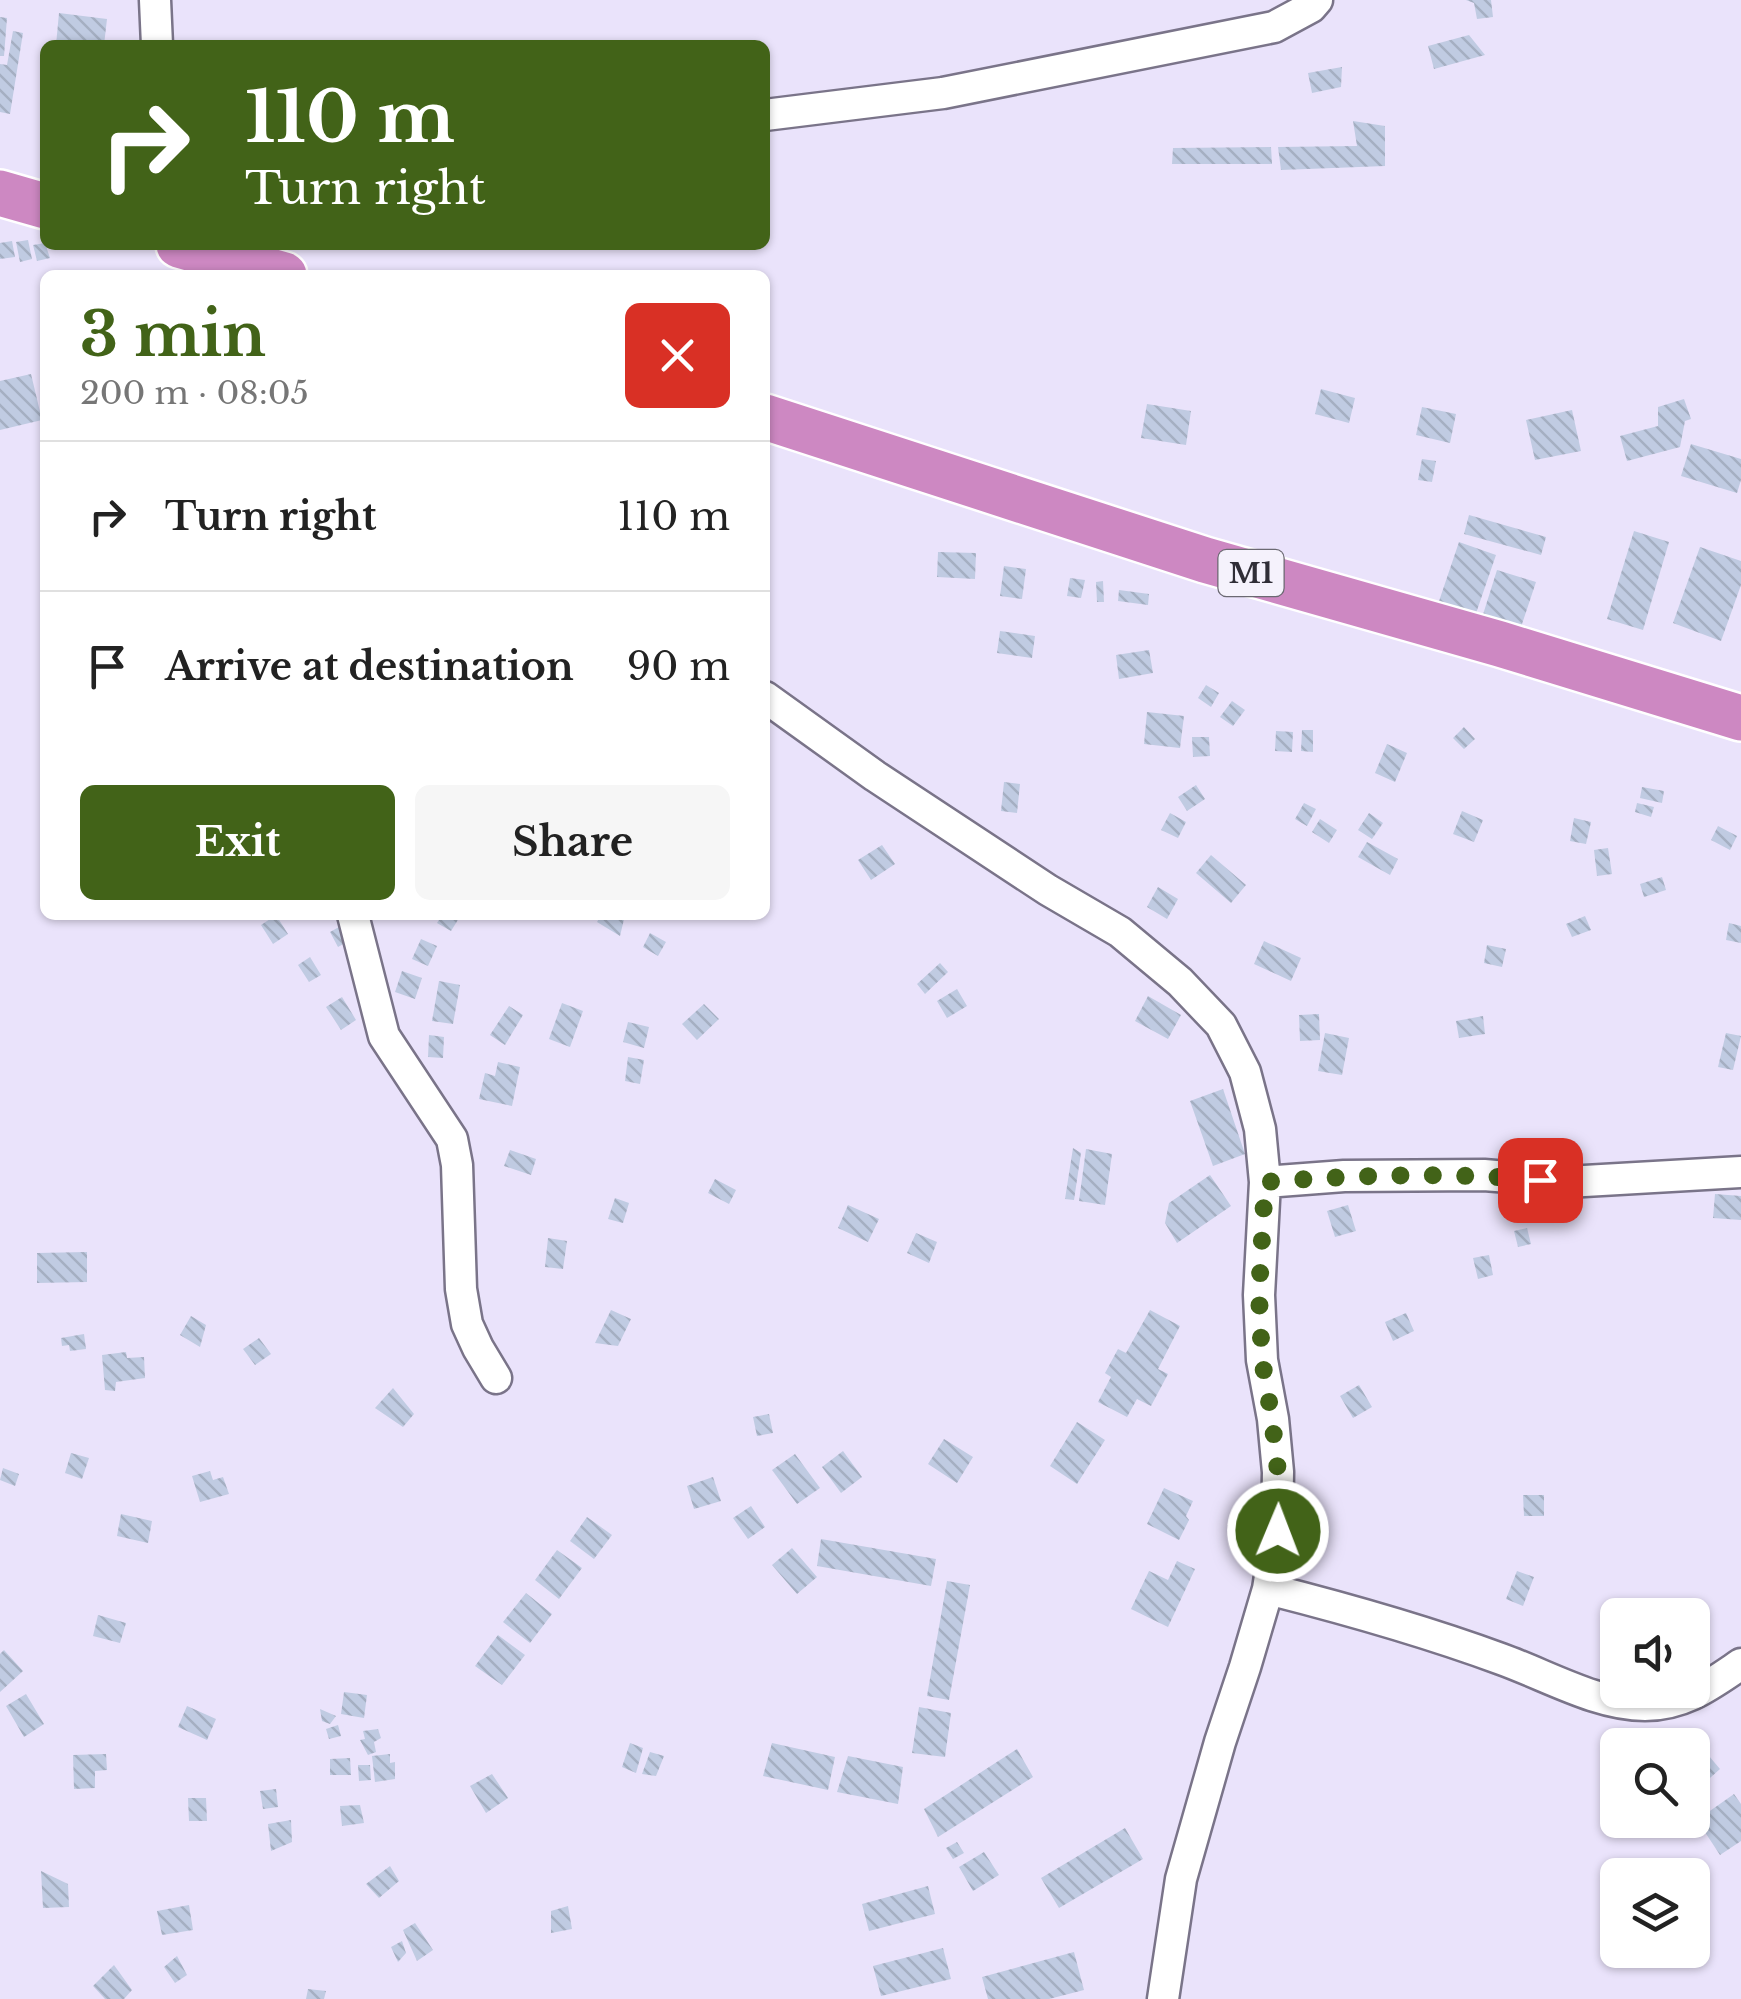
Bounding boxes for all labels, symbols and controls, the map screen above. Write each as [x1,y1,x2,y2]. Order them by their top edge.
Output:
text: 110 m [245,74,455,161]
icon: right [80,80,210,210]
text: Turn right [245,160,486,216]
text: 3 min [80,298,266,372]
button: close [625,303,730,408]
text: 200 m · 08:05 [80,373,309,413]
icon: right [80,489,135,544]
text: Turn right [165,493,376,540]
text: 110 m [617,493,730,540]
road number: M1 [1218,550,1284,596]
icon: arrive [80,639,135,694]
text: Arrive at destination [165,643,574,690]
text: 90 m [627,643,730,690]
button: Exit [80,785,395,900]
button: Share [415,785,730,900]
pin [1498,1138,1583,1223]
icon: arrive [1513,1153,1568,1208]
position arrow [1226,1479,1330,1583]
map controls [1600,1598,1710,1968]
button: sound [1600,1598,1710,1708]
button: search [1600,1728,1710,1838]
button: layers [1600,1858,1710,1968]

